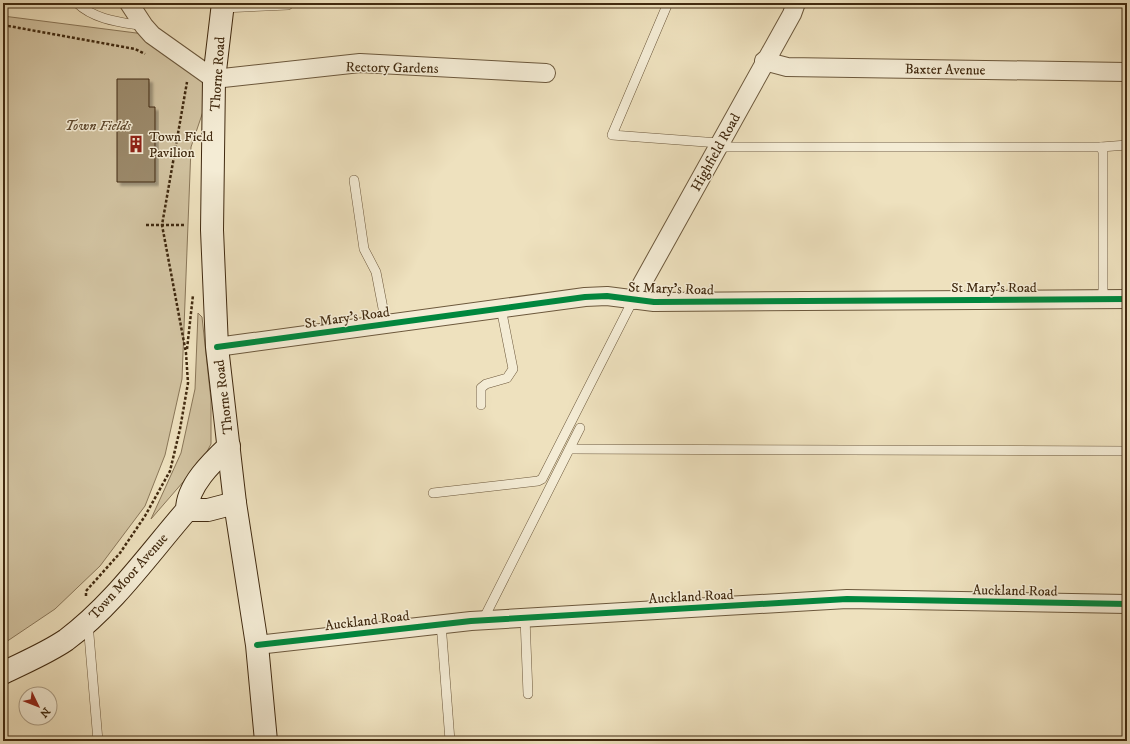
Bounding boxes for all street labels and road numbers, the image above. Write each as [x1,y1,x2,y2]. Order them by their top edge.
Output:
street label: Thorne Road [206,36,230,112]
street label: Rectory Gardens [345,58,439,78]
street label: Baxter Avenue [905,60,986,80]
street label: Highfield Road [687,110,745,195]
street label: St Mary's Road [628,279,714,299]
street label: St Mary's Road [951,279,1037,297]
street label: St Mary's Road [303,303,391,333]
street label: Thorne Road [210,359,237,435]
street label: Town Moor Avenue [85,530,172,624]
street label: Auckland Road [972,581,1058,601]
street label: Auckland Road [648,586,734,608]
street label: Auckland Road [324,607,410,635]

